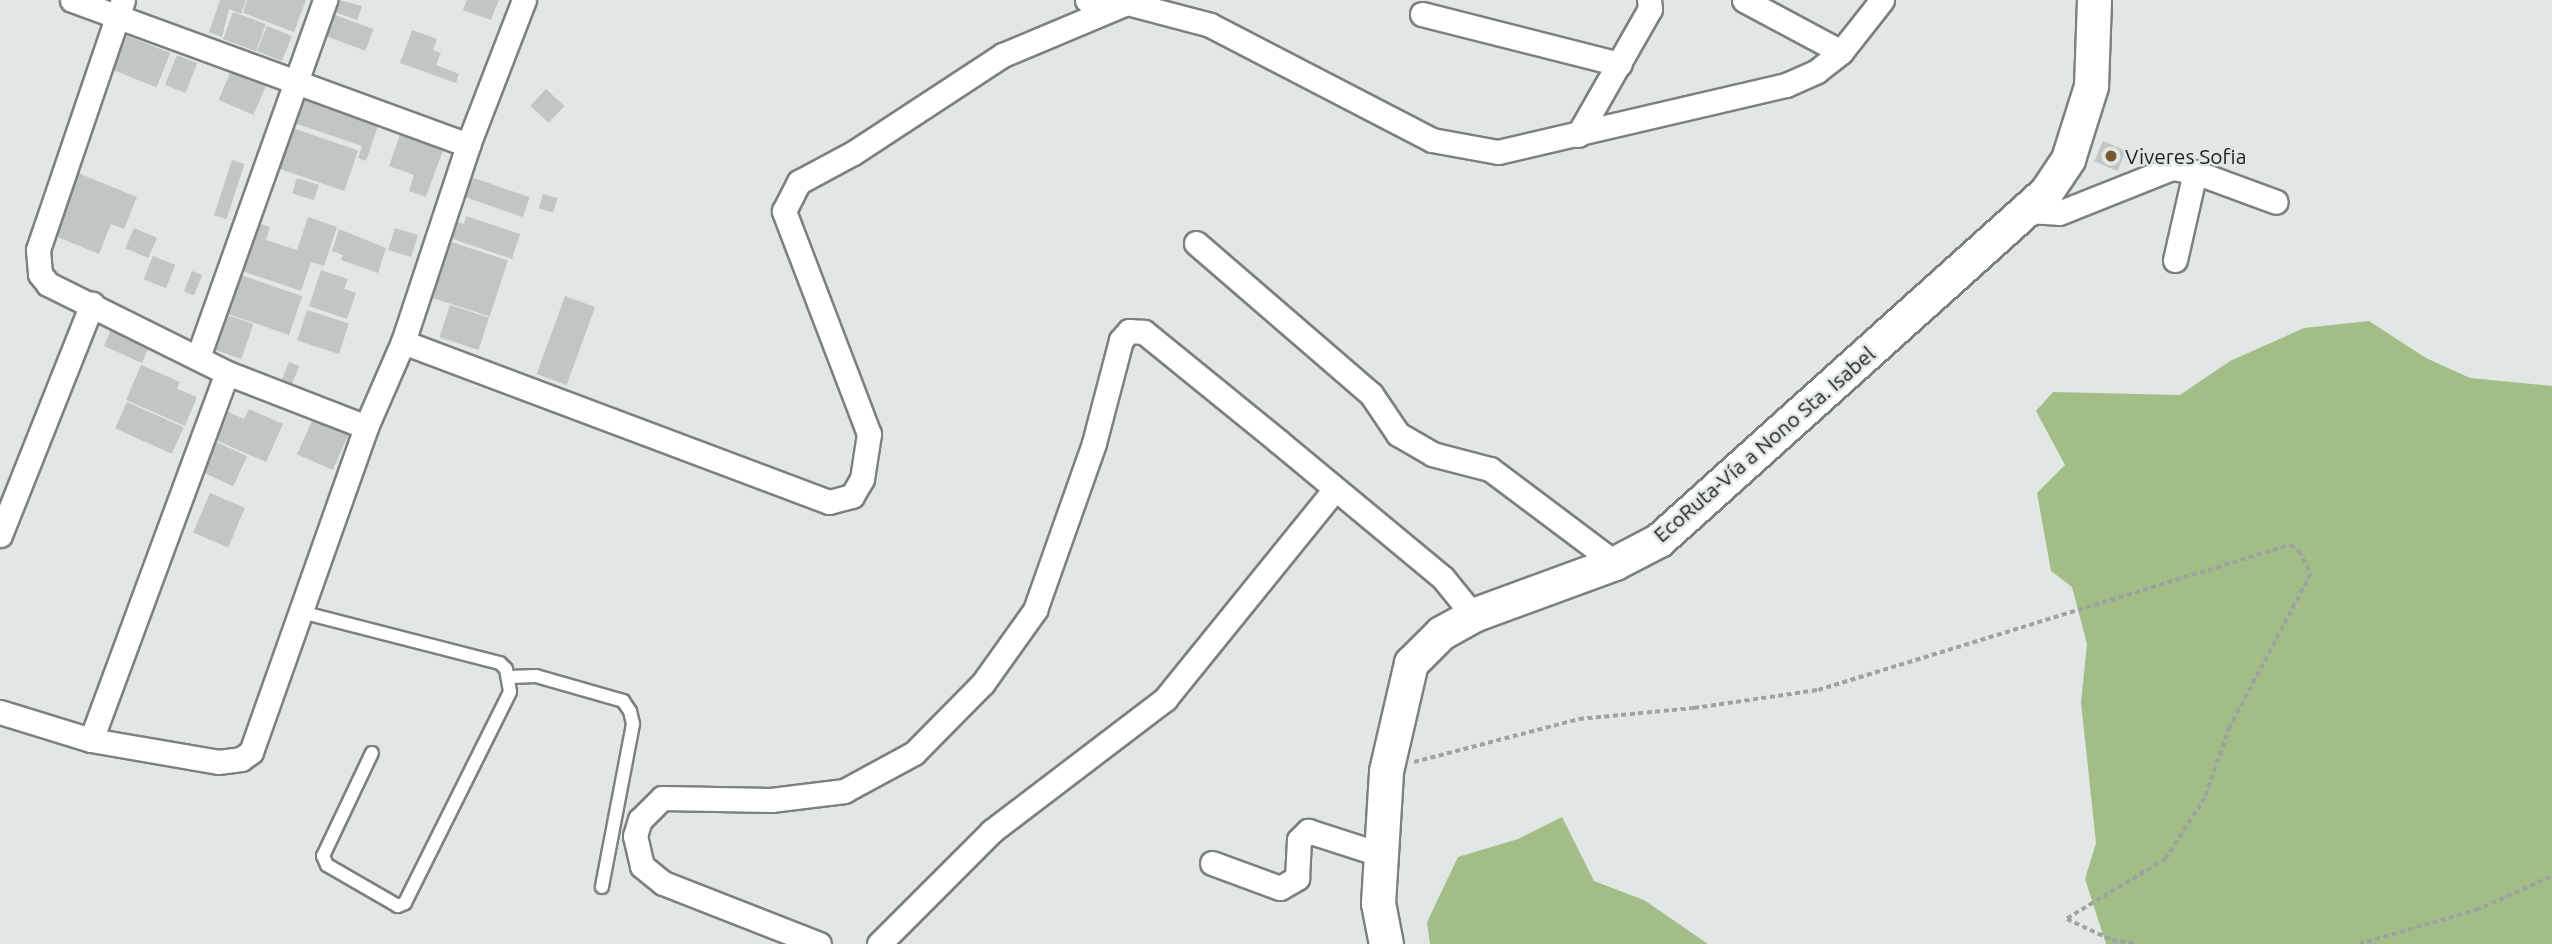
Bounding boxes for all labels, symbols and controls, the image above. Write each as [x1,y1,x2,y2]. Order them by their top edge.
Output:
place label: Viveres Sofia [2125,143,2247,169]
marker: Viveres Sofia [2103,148,2119,164]
street label: EcoRuta-Vía a Nono Sta. Isabel [1648,341,1880,547]

